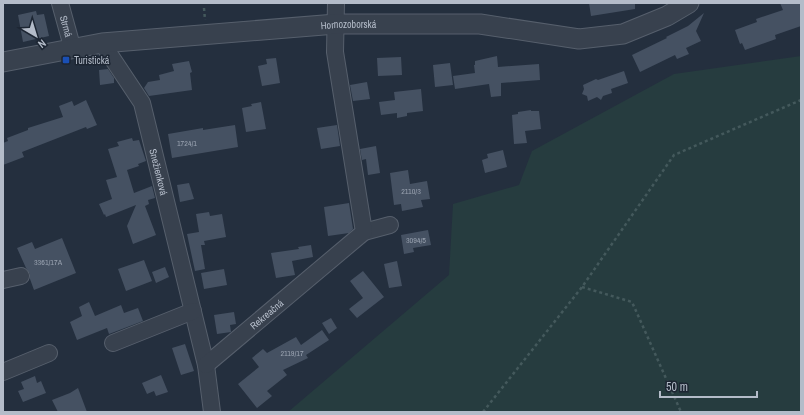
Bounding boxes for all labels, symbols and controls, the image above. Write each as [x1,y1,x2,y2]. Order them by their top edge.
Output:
street label: Strmá [57,14,76,39]
north arrow [16,16,56,56]
street label: Hornozoborská [320,18,377,32]
text: N [35,36,49,51]
place label: Turistická [74,54,110,67]
marker: Turistická [61,55,71,65]
house number: 1724/1 [177,138,197,148]
street label: Snežienková [147,147,171,197]
house number: 2110/3 [401,186,421,196]
house number: 3094/5 [406,235,426,245]
house number: 3361/17A [34,257,63,267]
street label: Rekreačná [247,296,286,332]
house number: 2119/17 [280,348,304,358]
scale bar [660,373,757,399]
text: 50 m [666,379,688,395]

